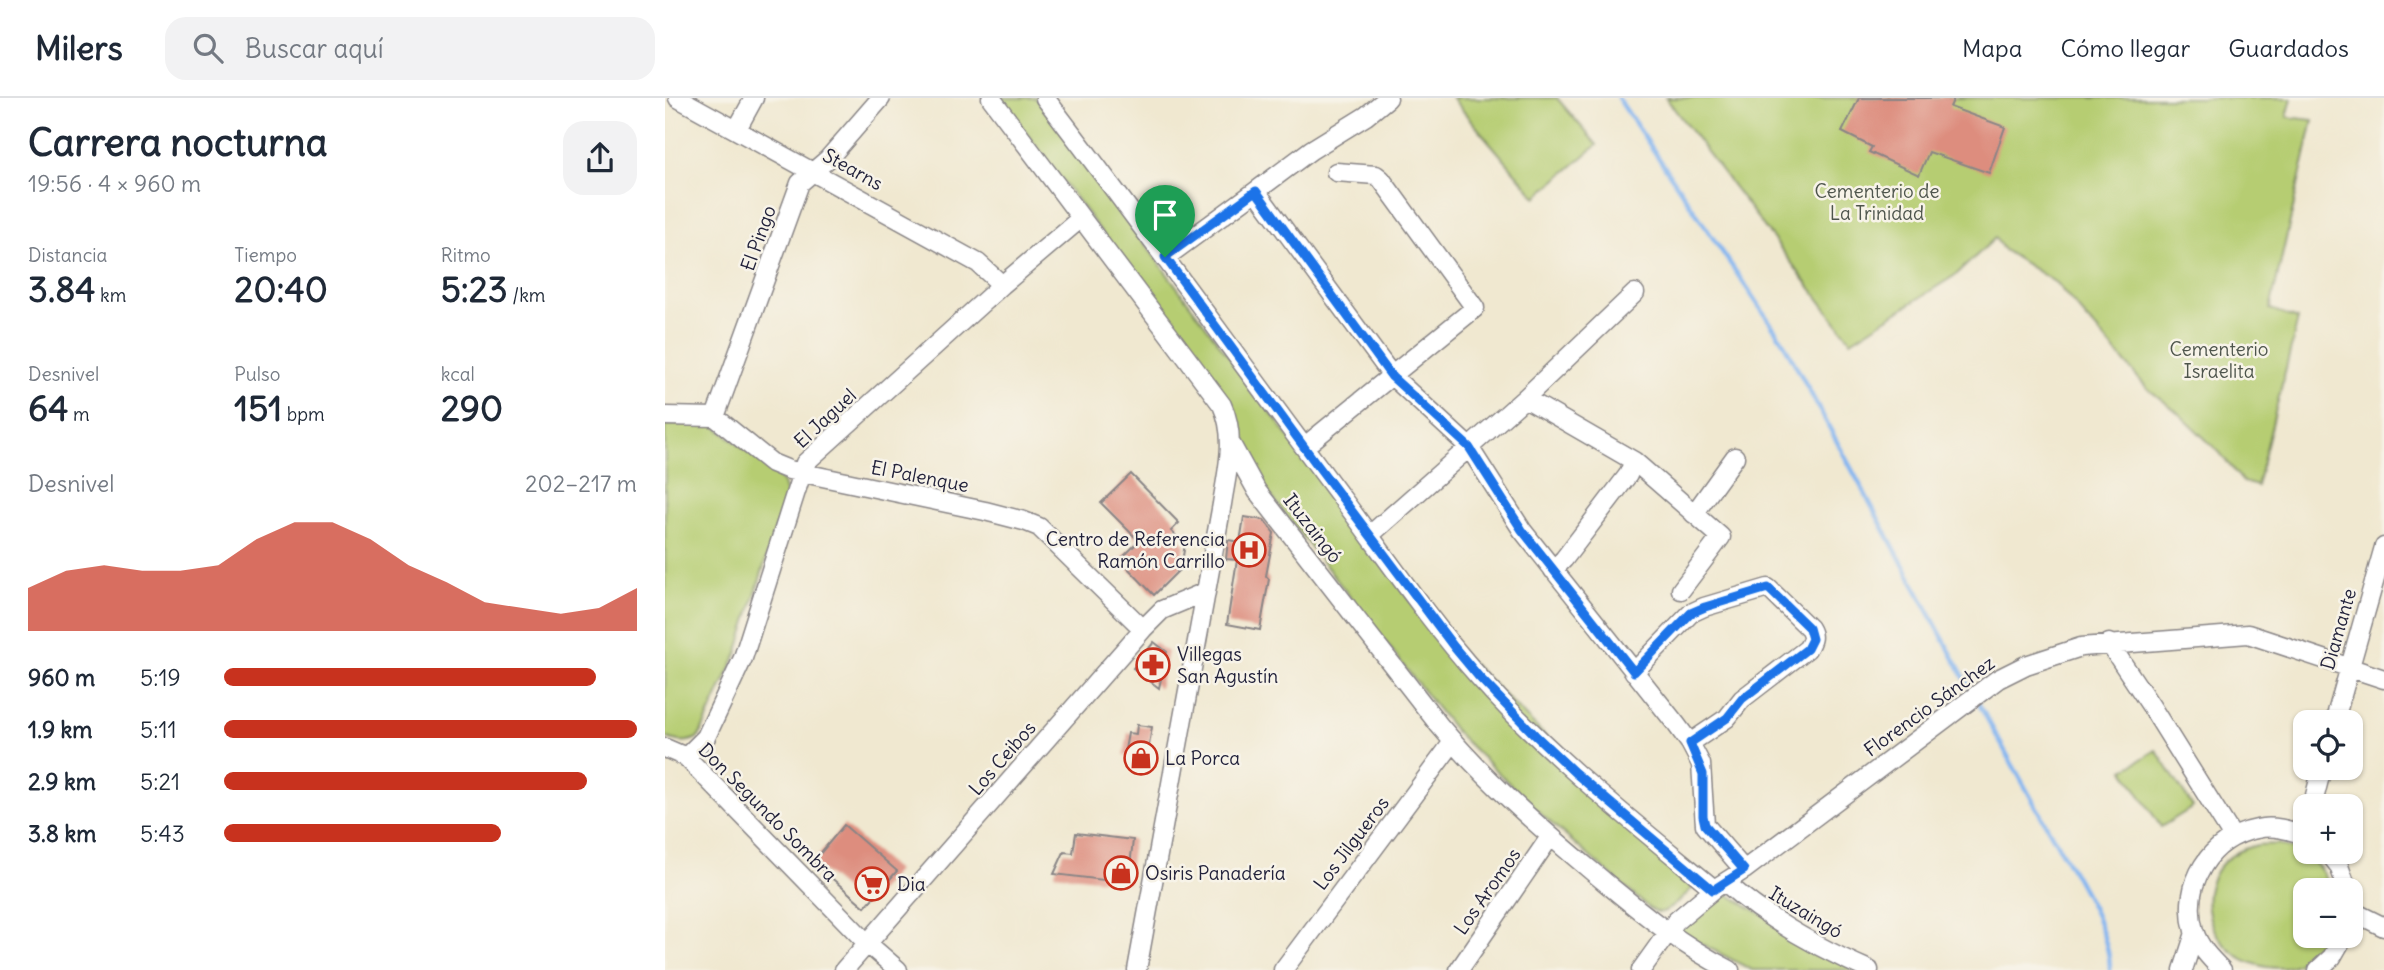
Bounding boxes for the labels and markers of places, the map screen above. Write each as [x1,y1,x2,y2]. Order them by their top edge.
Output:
pin [1135,185,1195,257]
place label: Centro de Referencia Ramón Carrillo [1046,527,1225,573]
hospital icon: Centro de Referencia Ramón Carrillo [1230,531,1268,569]
place label: Villegas San Agustín [1177,642,1278,688]
pharmacy icon: Villegas San Agustín [1134,646,1172,684]
shop icon: La Porca [1122,739,1160,777]
place label: La Porca [1165,746,1240,770]
shop icon: Osiris Panadería [1102,854,1140,892]
place label: Osiris Panadería [1145,861,1286,885]
supermarket icon: Dia [853,865,891,903]
place label: Dia [897,872,926,896]

